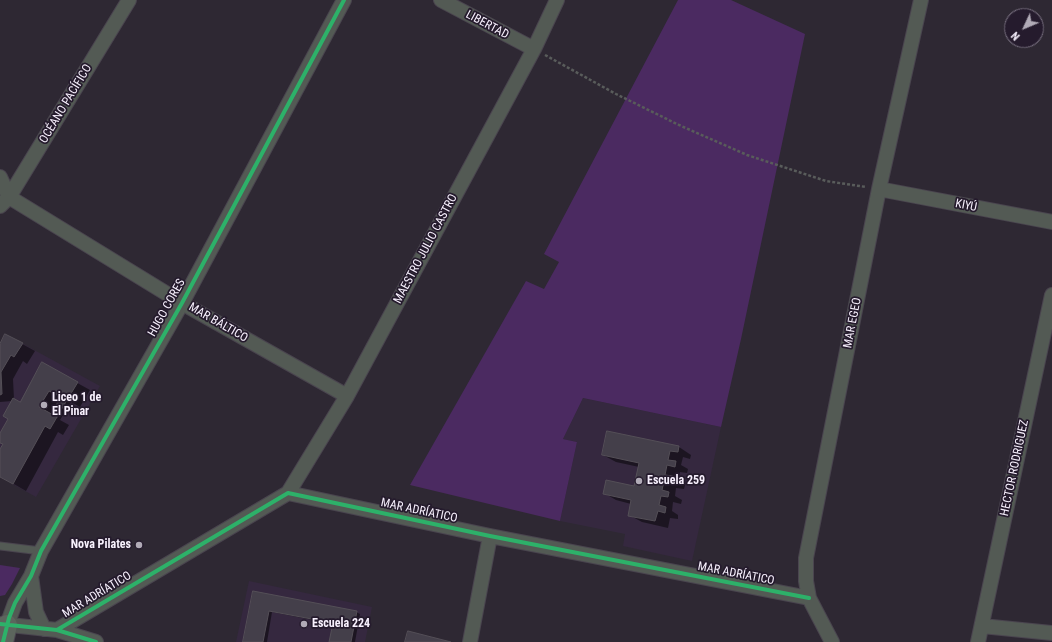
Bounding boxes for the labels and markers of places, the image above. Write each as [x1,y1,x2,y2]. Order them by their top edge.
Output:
place label: Liceo 1 de El Pinar [52,391,101,419]
marker: Liceo 1 de El Pinar [39,400,49,410]
place label: Escuela 259 [647,474,705,488]
marker: Escuela 259 [634,476,644,486]
place label: Nova Pilates [71,538,131,552]
marker: Nova Pilates [134,540,144,550]
place label: Escuela 224 [312,617,370,631]
marker: Escuela 224 [299,619,309,629]

